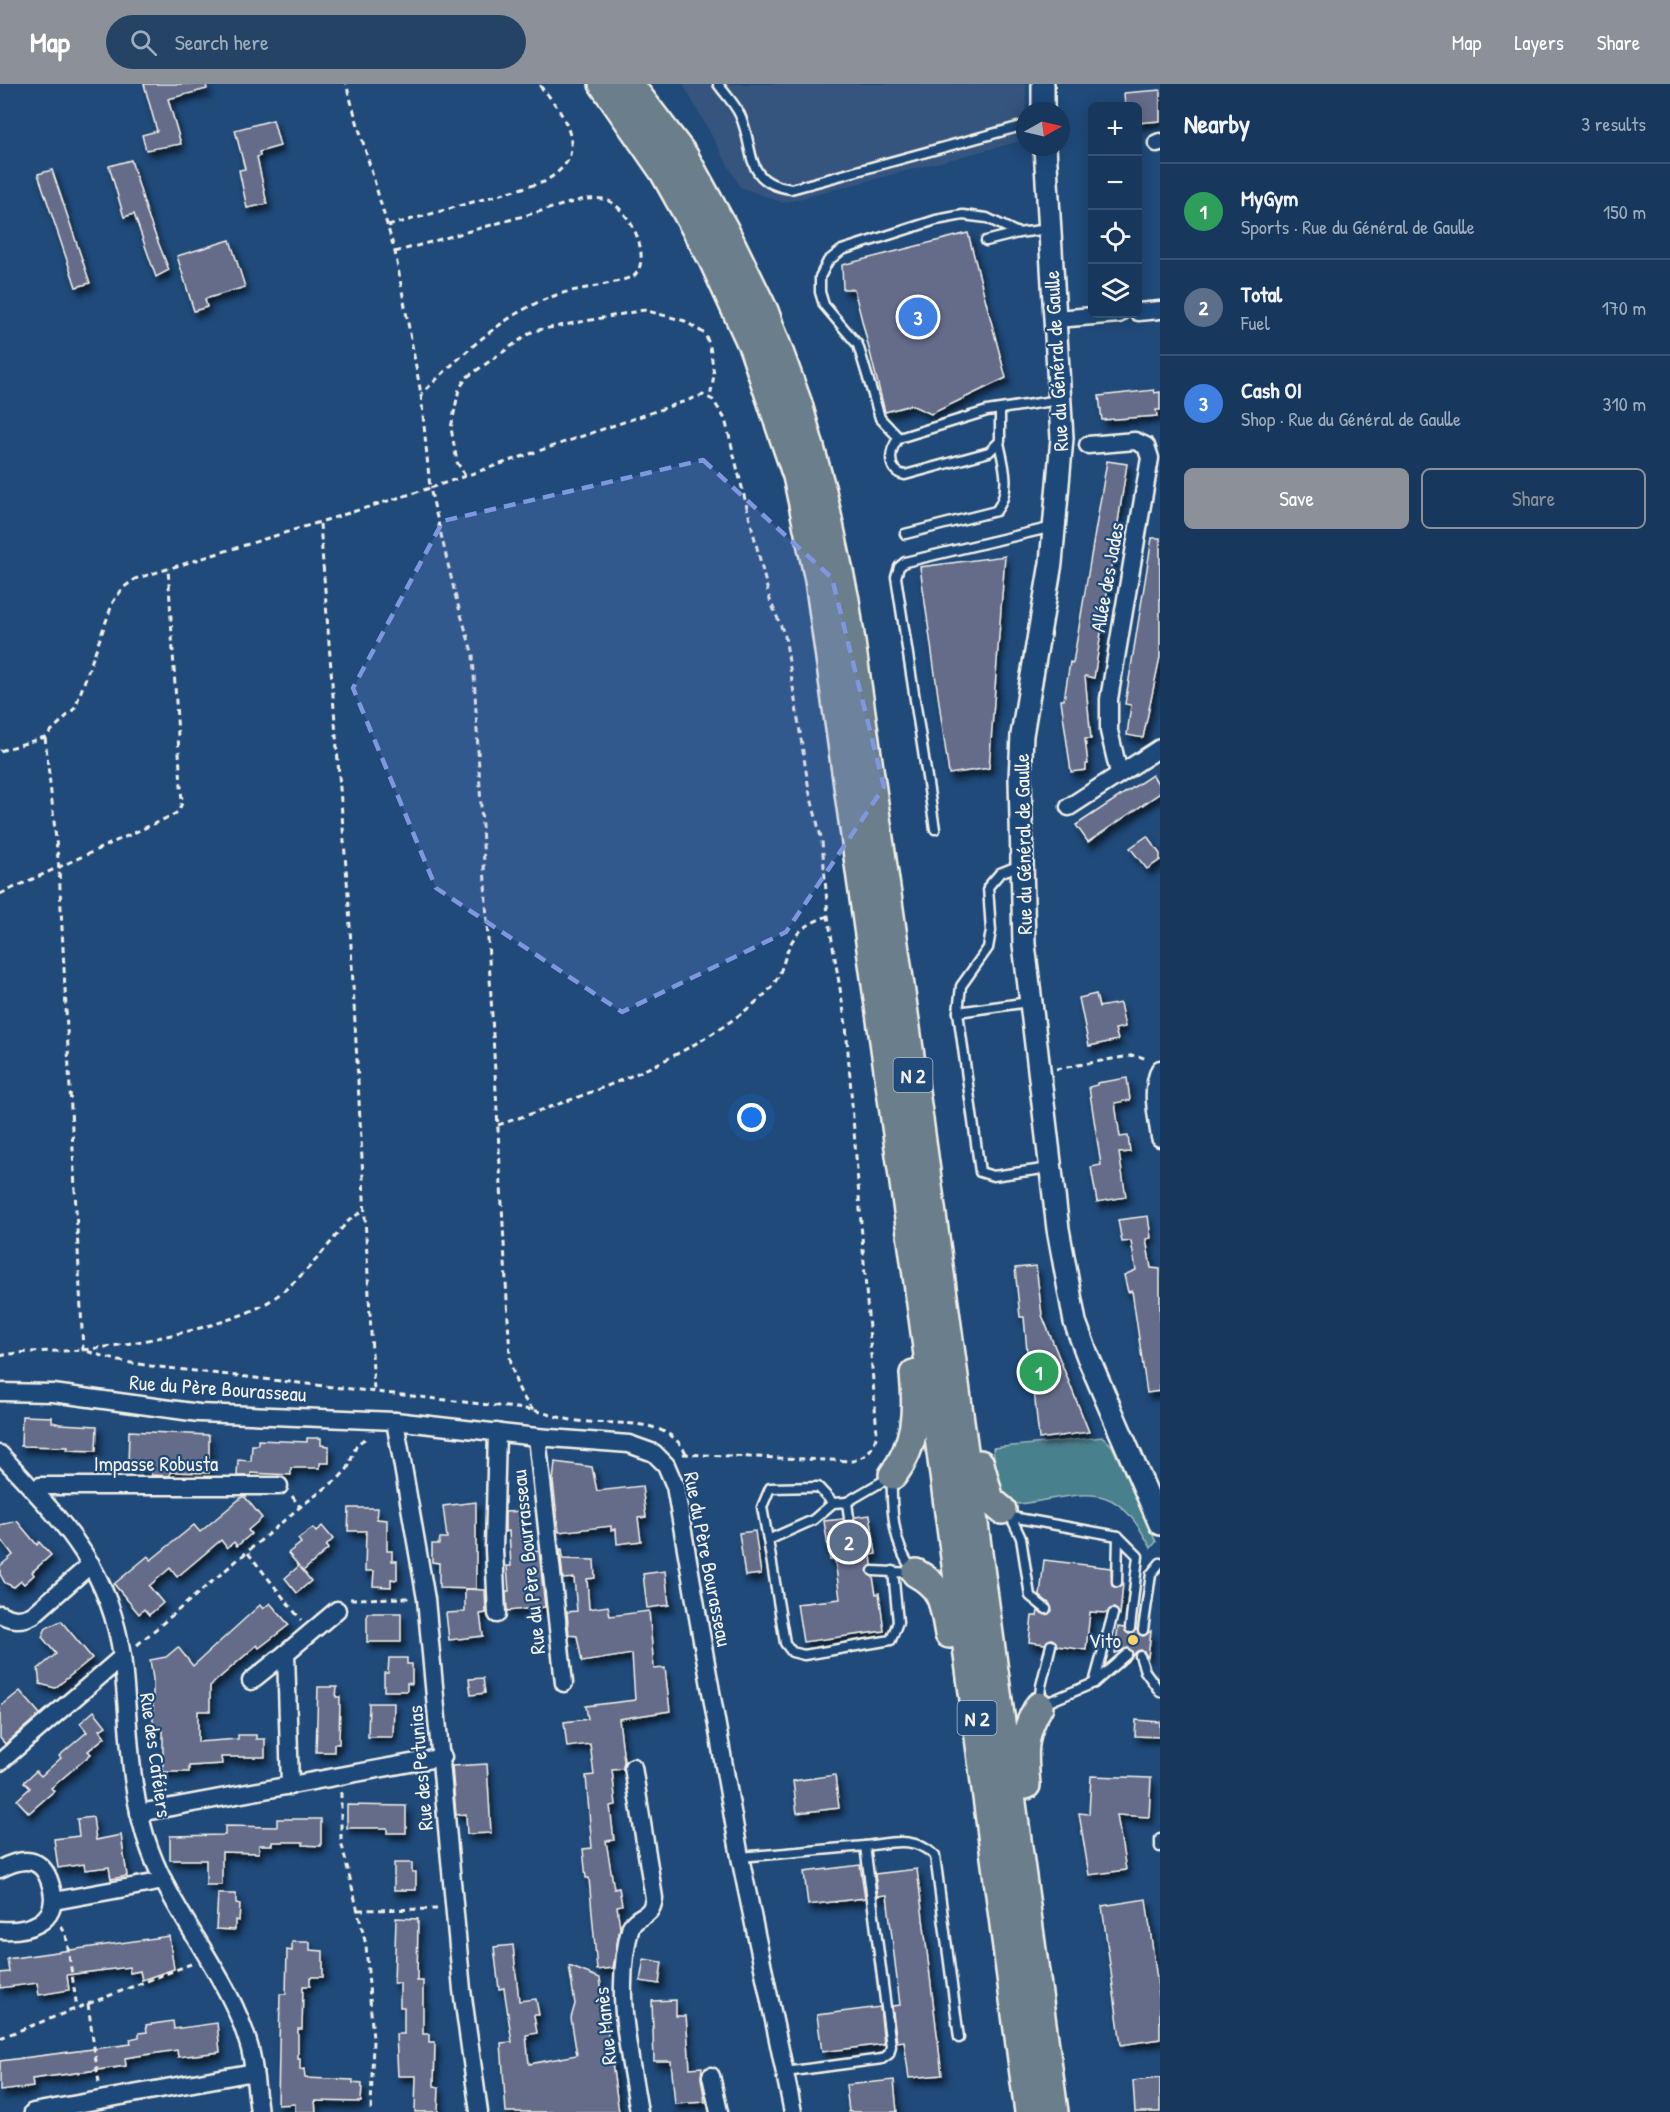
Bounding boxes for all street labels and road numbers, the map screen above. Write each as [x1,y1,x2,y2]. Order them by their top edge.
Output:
street label: Rue du Général de Gaulle [1037,270,1075,452]
street label: Allée des Jades [1083,520,1131,634]
street label: Rue du Général de Gaulle [1007,753,1039,935]
road number: N 2 [894,1058,932,1092]
street label: Rue du Père Bourasseau [129,1367,308,1409]
street label: Impasse Robusta [94,1449,218,1478]
street label: Rue du Père Bourrasseau [504,1468,552,1656]
street label: Rue du Père Bourasseau [677,1469,739,1649]
street label: Rue des Caféiers [133,1691,179,1819]
road number: N 2 [958,1701,996,1735]
street label: Rue des Petunias [400,1704,440,1832]
street label: Rue Manès [587,1986,623,2066]

